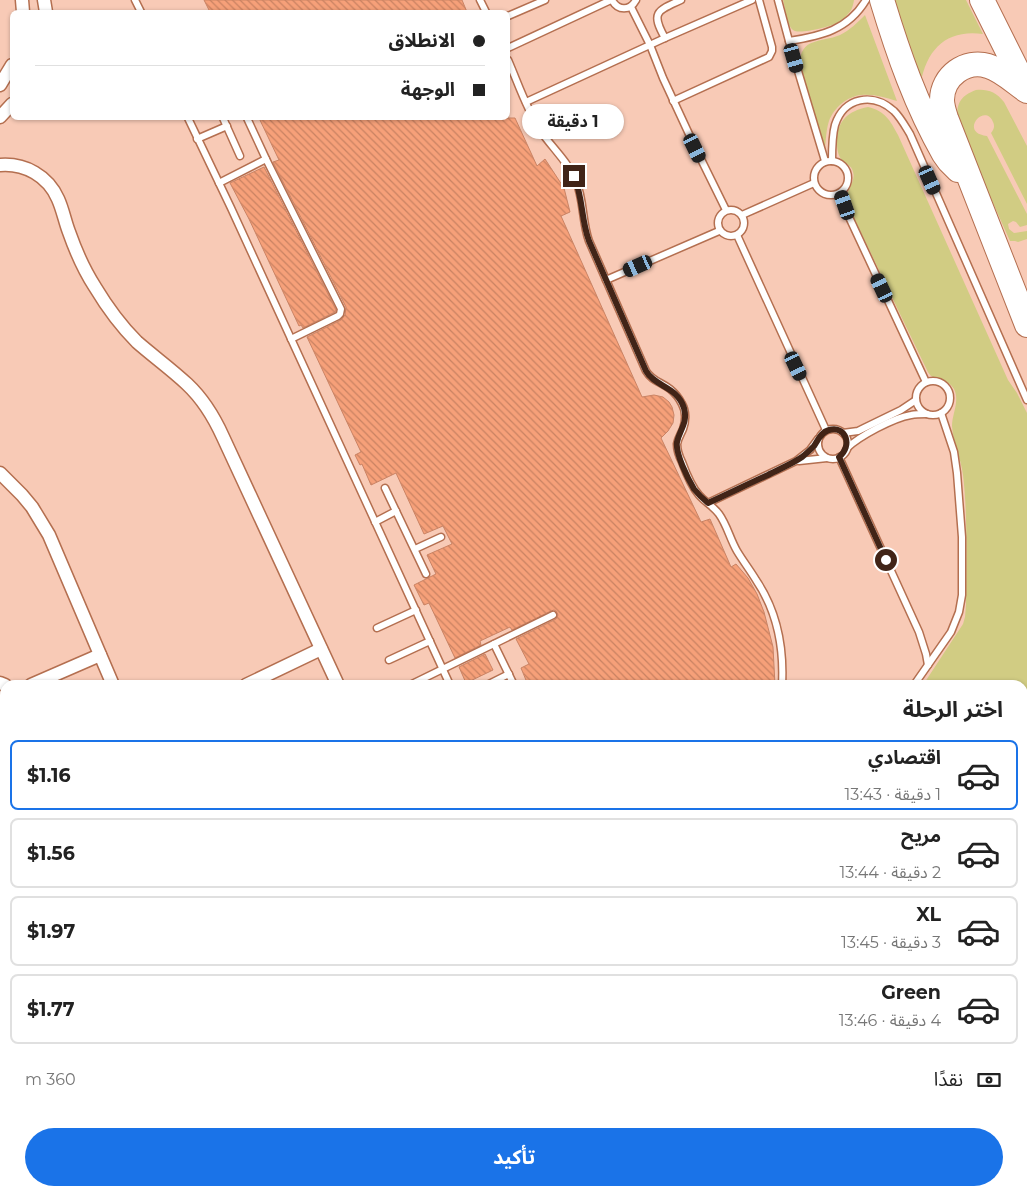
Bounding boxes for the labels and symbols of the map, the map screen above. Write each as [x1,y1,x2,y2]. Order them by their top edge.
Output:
car [782,42,805,74]
callout: 1 دقيقة [523,104,625,138]
car [681,131,708,165]
car [917,163,942,197]
route end [563,165,585,187]
car [833,188,856,222]
car [621,253,654,279]
car [868,271,895,305]
car [782,349,809,383]
route start [875,549,897,571]

